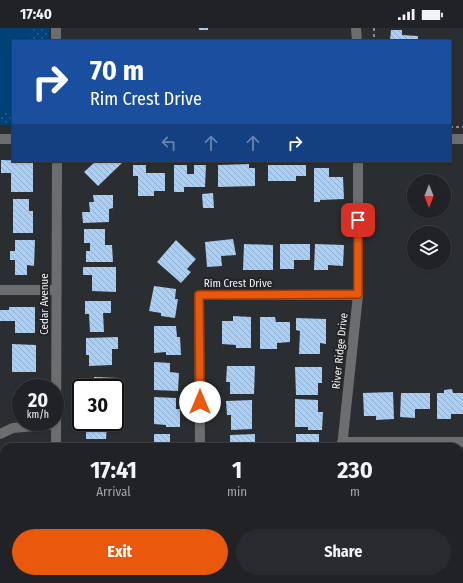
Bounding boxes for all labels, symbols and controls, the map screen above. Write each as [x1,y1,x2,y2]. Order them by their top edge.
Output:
text: 17:40 [20,5,52,23]
text: 70 m [90,54,144,87]
icon: right [24,56,76,108]
text: Rim Crest Drive [90,88,202,110]
icon: left [158,132,180,154]
icon: ahead [200,132,222,154]
icon: ahead [242,132,264,154]
icon: right [284,132,306,154]
north arrow [407,174,451,218]
map controls [407,174,451,270]
pin [341,203,375,237]
icon: arrive [347,209,369,231]
button: layers [407,226,451,270]
street label: Cedar Avenue [38,273,51,335]
street label: Rim Crest Drive [204,277,272,290]
street label: River Ridge Drive [330,312,350,390]
speed limit sign: 30 [72,379,124,431]
position arrow [179,381,221,423]
text: 20 [28,388,48,412]
text: km/h [27,409,49,421]
text: 17:41 [90,456,137,484]
text: 1 [232,456,242,484]
text: 230 [337,456,373,484]
text: Arrival [96,484,131,499]
text: min [227,484,247,499]
text: m [350,484,360,499]
button: Exit [12,529,228,575]
button: Share [236,529,451,575]

